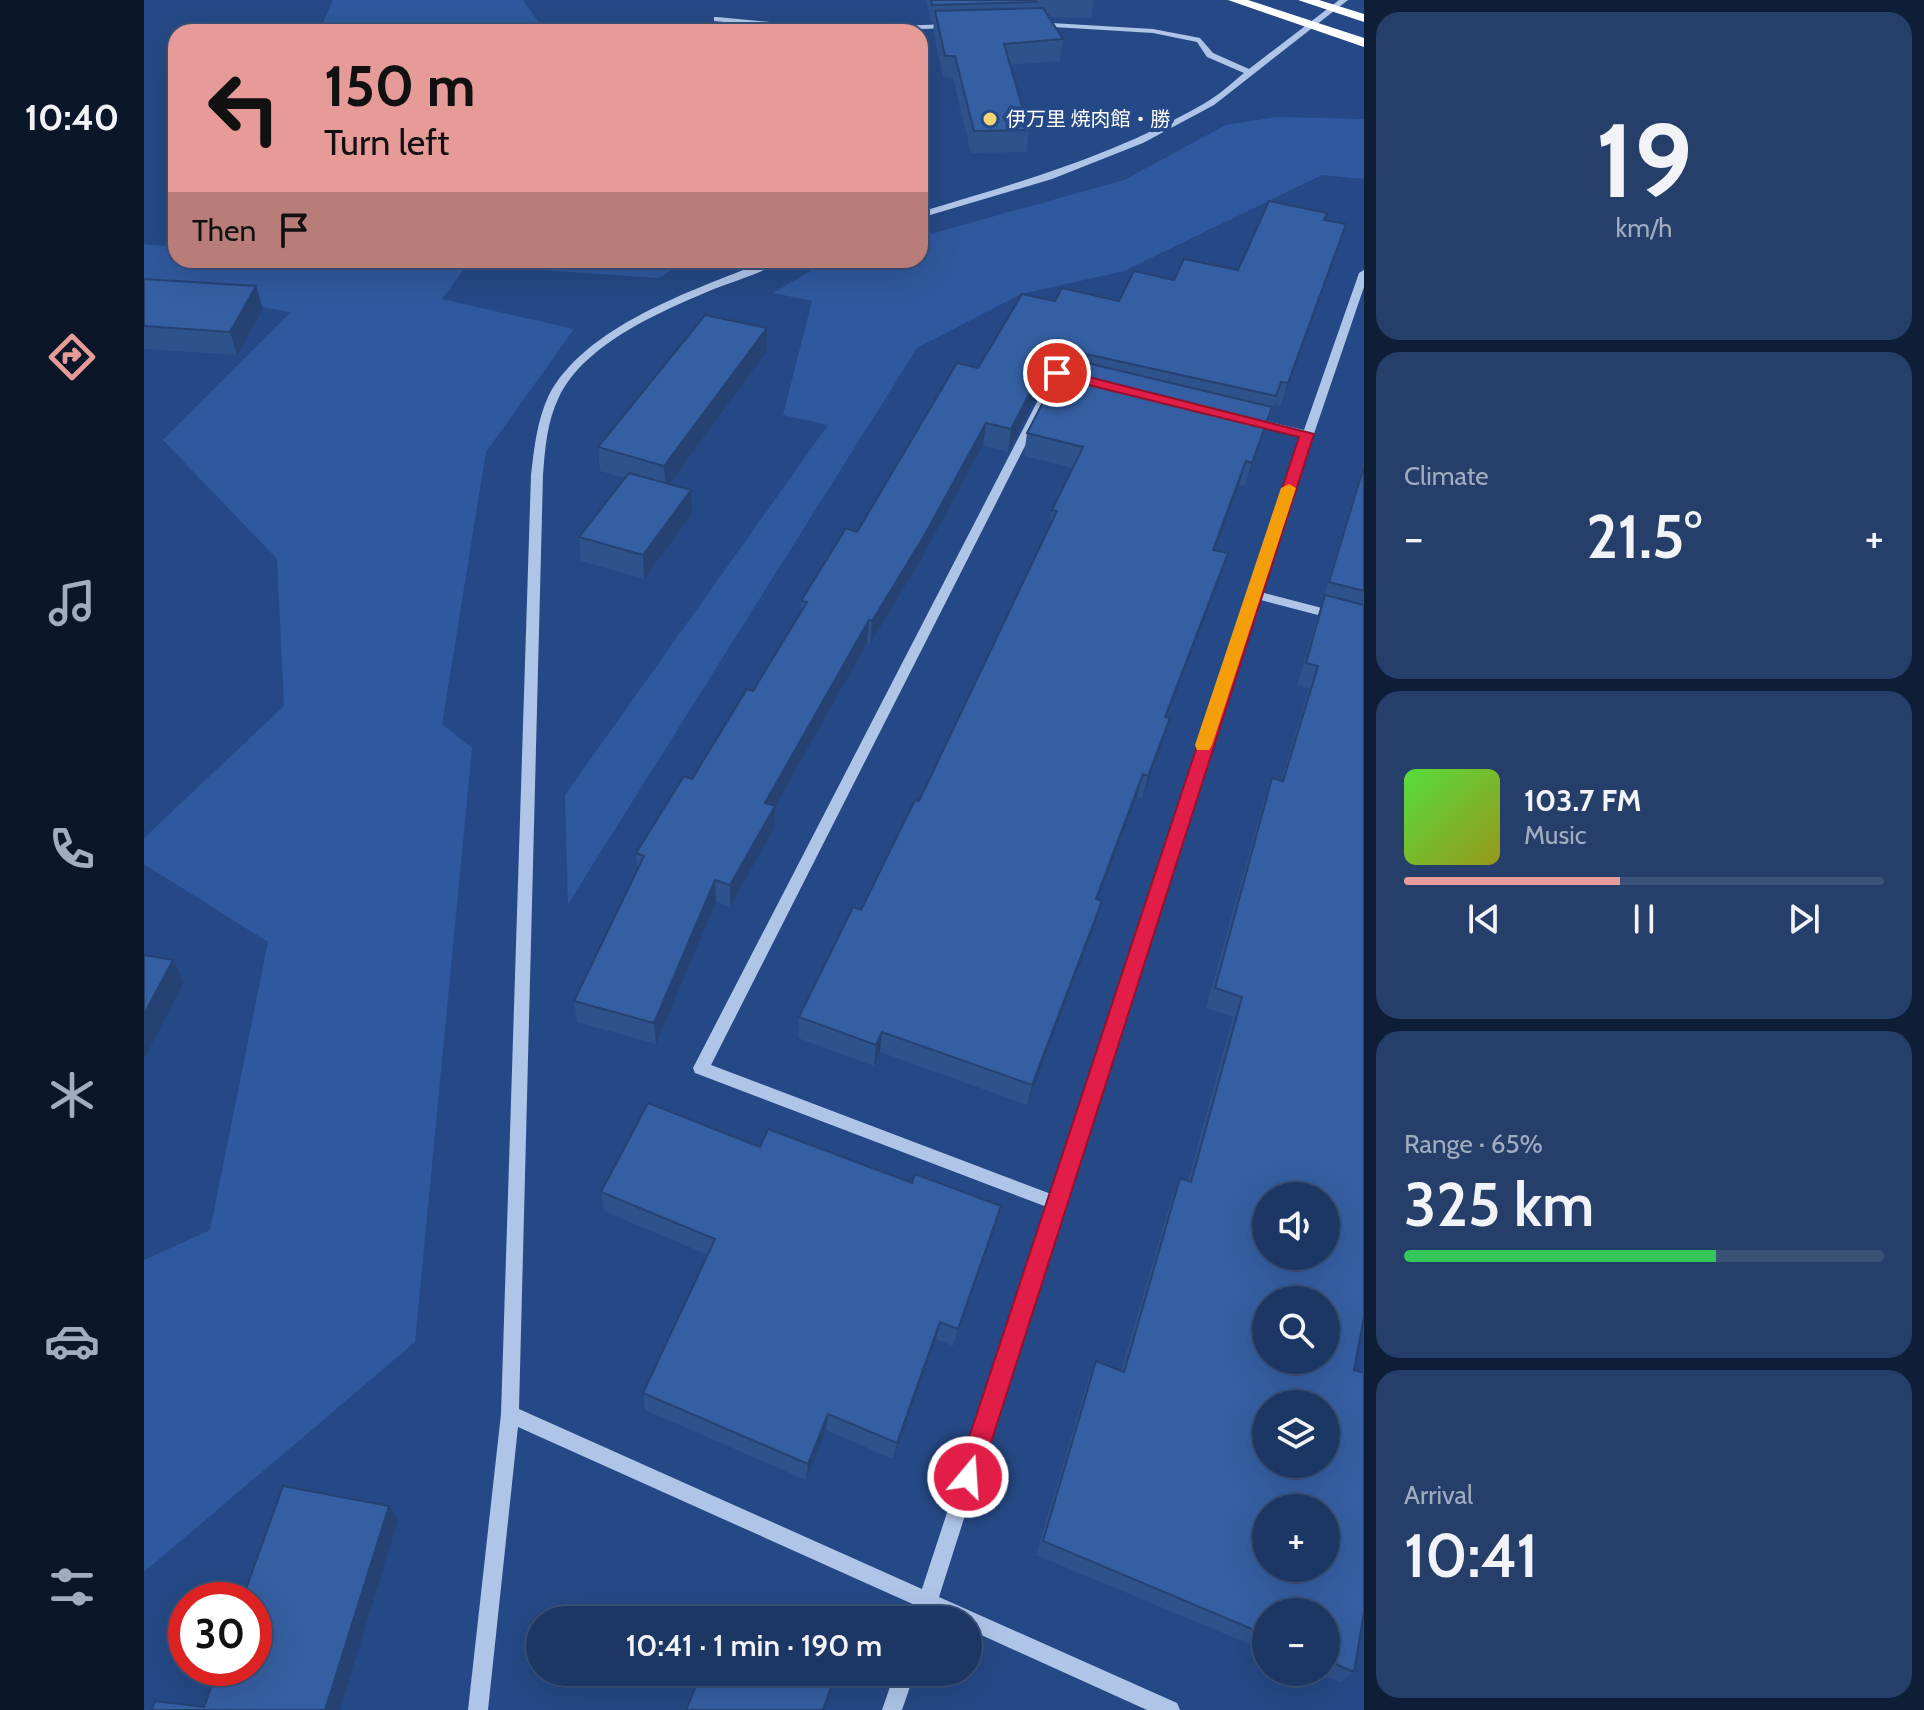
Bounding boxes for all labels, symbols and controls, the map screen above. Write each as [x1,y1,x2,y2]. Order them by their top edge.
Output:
text: 150 m [324,52,476,120]
icon: left [192,56,296,160]
text: 10:40 [25,95,119,139]
text: 19 [1596,97,1692,223]
place label: 伊万里 焼肉館・勝 [1006,107,1171,131]
marker: 伊万里 焼肉館・勝 [981,110,999,128]
text: Turn left [324,120,449,164]
icon: arrive [272,208,316,252]
text: Then [192,212,256,249]
text: km/h [1616,212,1672,244]
icon: directions [44,329,100,385]
pin [1023,339,1091,407]
icon: arrive [1035,351,1079,395]
text: Climate [1404,460,1489,492]
text: 21.5° [1586,500,1702,573]
text: − [1404,511,1423,564]
text: + [1865,511,1884,564]
icon: music [44,575,100,631]
text: 103.7 FM [1524,782,1641,819]
text: Music [1524,819,1587,851]
icon: phone [44,821,100,877]
icon: previous [1462,897,1506,941]
icon: pause [1622,897,1666,941]
icon: next [1782,897,1826,941]
icon: climate [44,1067,100,1123]
text: Range · 65% [1404,1128,1543,1160]
text: 325 km [1404,1168,1594,1241]
map controls [1252,1182,1340,1686]
button: sound [1252,1182,1340,1270]
button: search [1252,1286,1340,1374]
icon: car [44,1313,100,1369]
button: layers [1252,1390,1340,1478]
position arrow [926,1435,1010,1519]
text: Arrival [1404,1479,1473,1511]
button: + [1252,1494,1340,1582]
text: 10:41 [1404,1519,1538,1592]
icon: filters [44,1559,100,1615]
speed limit sign: 30 [168,1582,272,1686]
button: − [1252,1598,1340,1686]
text: 10:41 · 1 min · 190 m [626,1627,882,1664]

